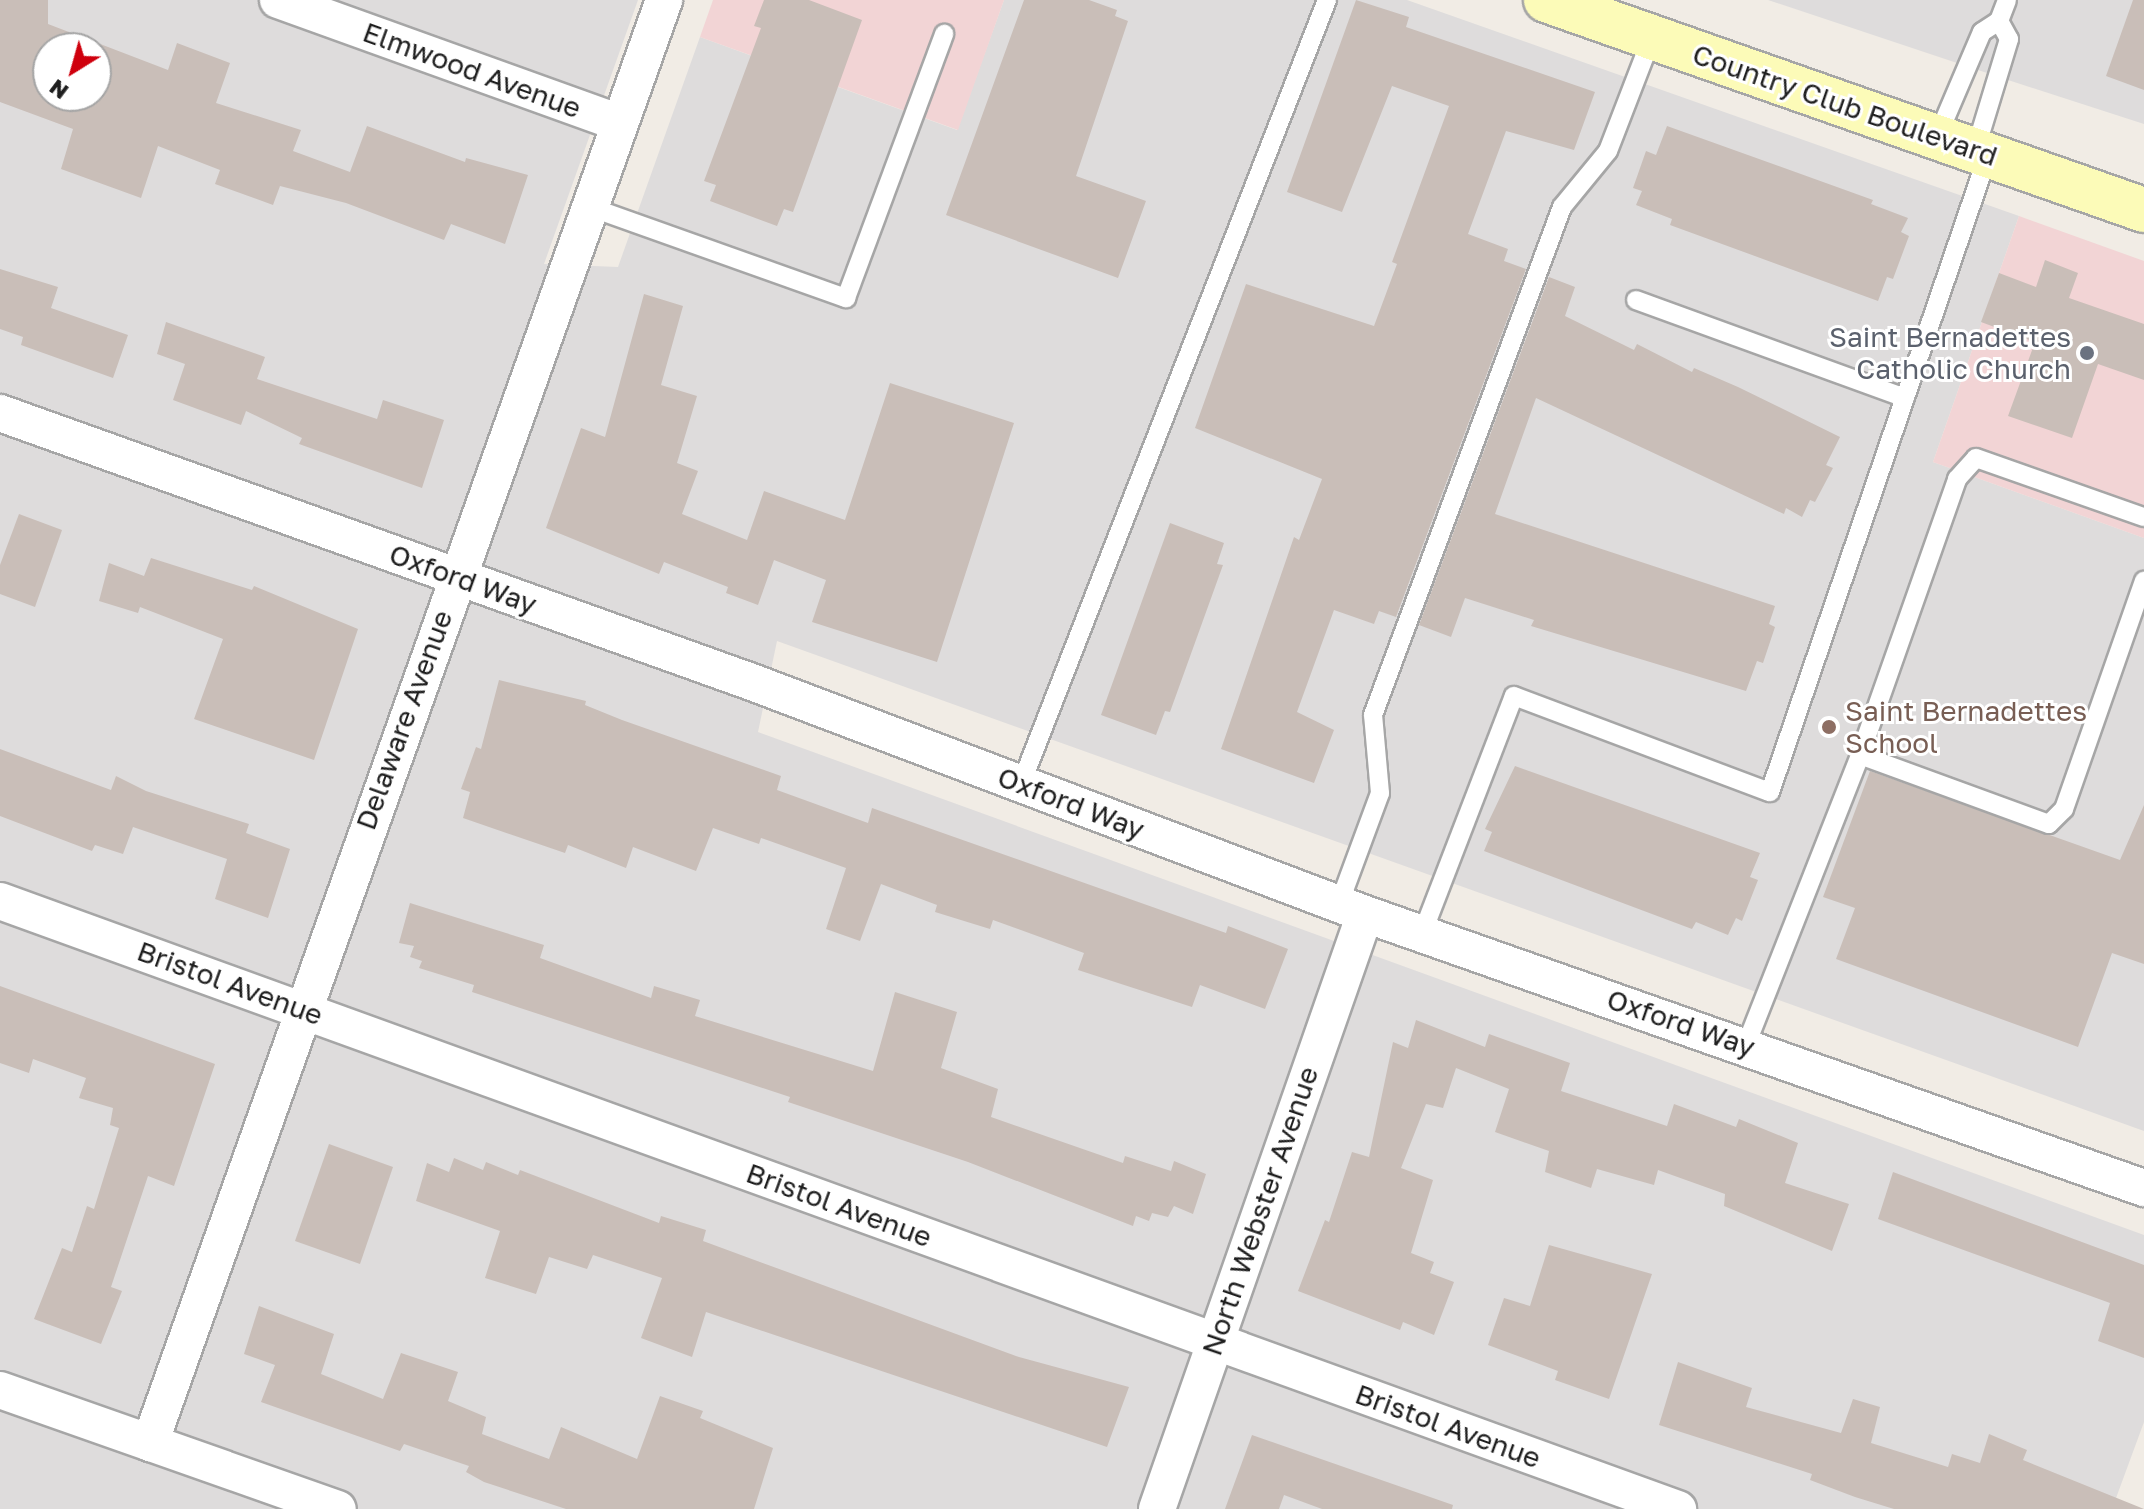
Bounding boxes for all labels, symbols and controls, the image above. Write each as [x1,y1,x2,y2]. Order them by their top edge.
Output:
street label: Elmwood Avenue [358,15,586,125]
north arrow [32,32,112,112]
street label: Country Club Boulevard [1688,37,2002,173]
text: N [44,74,73,106]
place label: Saint Bernadettes Catholic Church [1829,320,2071,386]
marker: Saint Bernadettes Catholic Church [2078,344,2096,362]
street label: Oxford Way [385,537,541,621]
street label: Delaware Avenue [349,606,459,834]
place label: Saint Bernadettes School [1845,694,2087,760]
marker: Saint Bernadettes School [1820,718,1838,736]
street label: Oxford Way [993,760,1149,846]
street label: Bristol Avenue [133,934,327,1032]
street label: Oxford Way [1603,982,1759,1064]
street label: North Webster Avenue [1195,1062,1325,1360]
street label: Bristol Avenue [742,1156,936,1254]
street label: Bristol Avenue [1351,1377,1545,1475]

